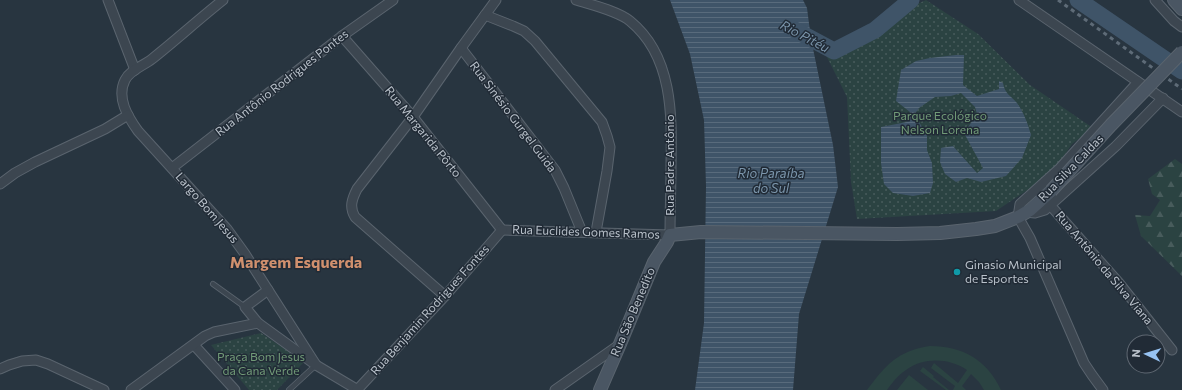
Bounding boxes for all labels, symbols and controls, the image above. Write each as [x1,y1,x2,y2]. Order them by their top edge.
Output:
water label: Rio Pitéu [778,16,832,56]
street label: Rua Antônio Rodrigues Pontes [212,26,351,138]
street label: Rua Sinésio Gurgel Guida [468,58,560,174]
street label: Rua Margarida Pôrto [383,83,465,180]
park label: Parque Ecológico Nelson Lorena [893,108,987,136]
street label: Rua Padre Antônio [662,114,676,216]
street label: Rua Silva Caldas [1035,131,1106,204]
water label: Rio Paraíba do Sul [738,165,805,196]
street label: Largo Bom Jesus [173,169,242,246]
street label: Rua Antônio da Silva Viana [1053,208,1156,327]
street label: Rua Euclides Gomes Ramos [512,221,660,241]
street label: Rua Benjamin Rodrigues Fontes [367,241,491,377]
district label: Margem Esquerda [230,252,362,271]
place label: Ginasio Municipal de Esportes [965,257,1062,285]
street label: Rua São Benedito [607,265,657,358]
marker: Ginasio Municipal de Esportes [952,267,962,277]
north arrow [1126,334,1166,374]
park label: Praça Bom Jesus da Cana Verde [217,349,305,377]
text: N [1129,349,1142,358]

